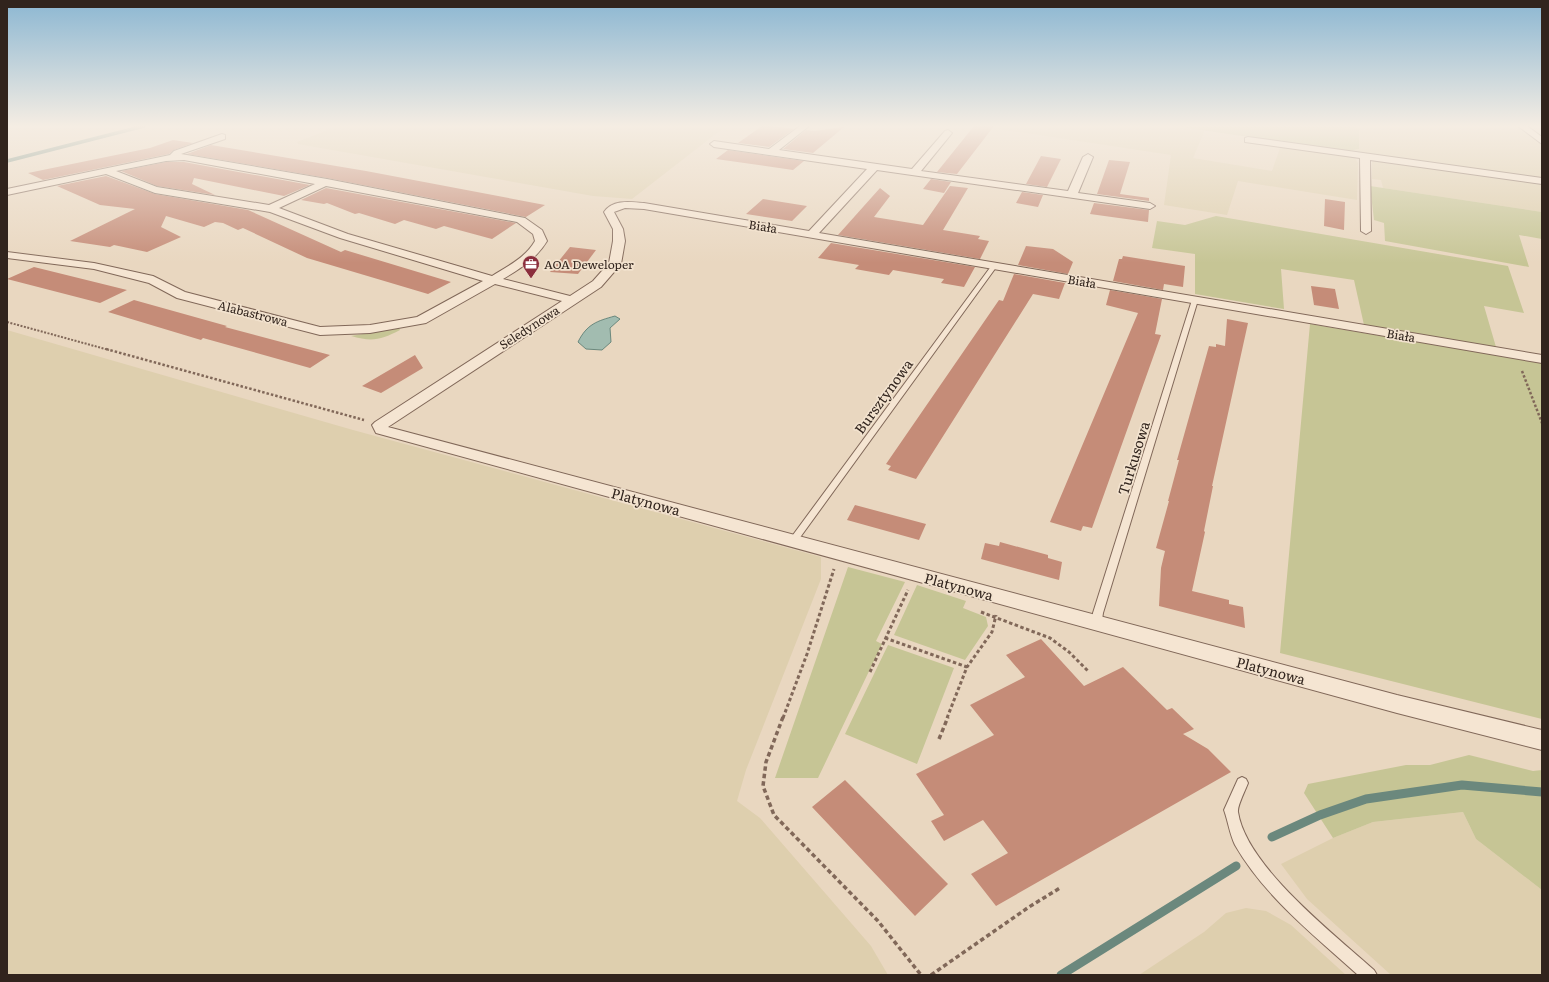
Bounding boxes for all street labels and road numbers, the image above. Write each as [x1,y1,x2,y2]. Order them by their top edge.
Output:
street label: Biała [747,215,779,237]
street label: Biała [1066,270,1098,292]
street label: Alabastrowa [216,296,290,331]
street label: Seledynowa [495,300,563,353]
street label: Biała [1385,324,1417,346]
street label: Bursztynowa [849,354,917,438]
street label: Turkusowa [1112,418,1154,497]
street label: Platynowa [609,482,683,520]
street label: Platynowa [922,567,996,605]
street label: Platynowa [1234,651,1308,689]

